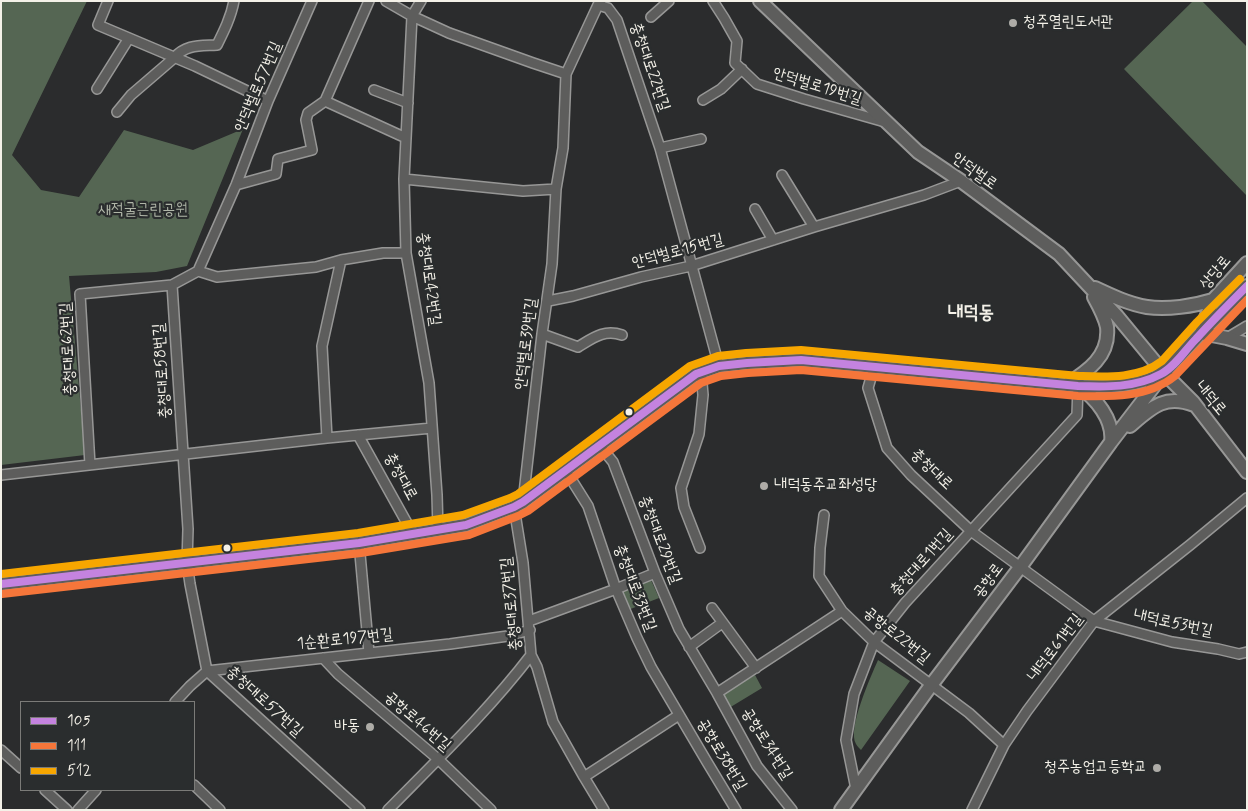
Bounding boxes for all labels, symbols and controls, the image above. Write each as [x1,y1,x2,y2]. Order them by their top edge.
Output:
place label: 청주열린도서관 [1023,13,1113,33]
marker: 청주열린도서관 [1007,17,1019,29]
street label: 충청대로22번길 [625,20,673,114]
street label: 안덕벌로57번길 [231,39,287,135]
street label: 안덕벌로19번길 [770,64,864,110]
street label: 안덕벌로 [948,149,1000,195]
park label: 새적굴근린공원 [98,201,188,221]
street label: 충청대로42번길 [412,231,444,327]
street label: 안덕벌로15번길 [630,231,726,273]
street label: 상당로 [1196,252,1236,294]
street label: 안덕벌로39번길 [512,297,542,391]
street label: 충청대로62번길 [57,302,81,396]
district label: 내덕동 [948,303,994,325]
street label: 충청대로58번길 [150,323,176,419]
street label: 내덕로 [1190,378,1230,420]
unlabelled marker [624,407,634,417]
street label: 충청대로 [906,445,956,495]
street label: 충청대로 [379,450,421,504]
place label: 내덕동주교좌성당 [774,476,877,496]
marker: 내덕동주교좌성당 [758,480,770,492]
street label: 충청대로29번길 [633,493,685,587]
street label: 충청대로1번길 [887,525,957,601]
street label: 충청대로33번길 [609,542,659,634]
unlabelled marker [222,543,232,553]
street label: 충청대로37번길 [498,556,526,652]
street label: 공항로 [970,560,1008,602]
street label: 공항로22번길 [859,603,933,669]
street label: 내덕로53번길 [1132,606,1214,642]
street label: 내덕로61번길 [1024,610,1088,686]
street label: 1순환로197번길 [296,625,394,655]
street label: 충청대로57번길 [222,663,306,741]
street label: 공항로46번길 [380,688,454,756]
legend [20,701,195,791]
street label: 공항로34번길 [736,705,796,783]
text: 105 [67,711,91,731]
street label: 공항로38번길 [692,715,750,795]
place label: 바동 [334,717,360,737]
marker: 바동 [364,721,376,733]
text: 111 [67,736,86,756]
place label: 청주농업고등학교 [1044,758,1147,778]
text: 512 [67,761,91,781]
marker: 청주농업고등학교 [1151,762,1163,774]

